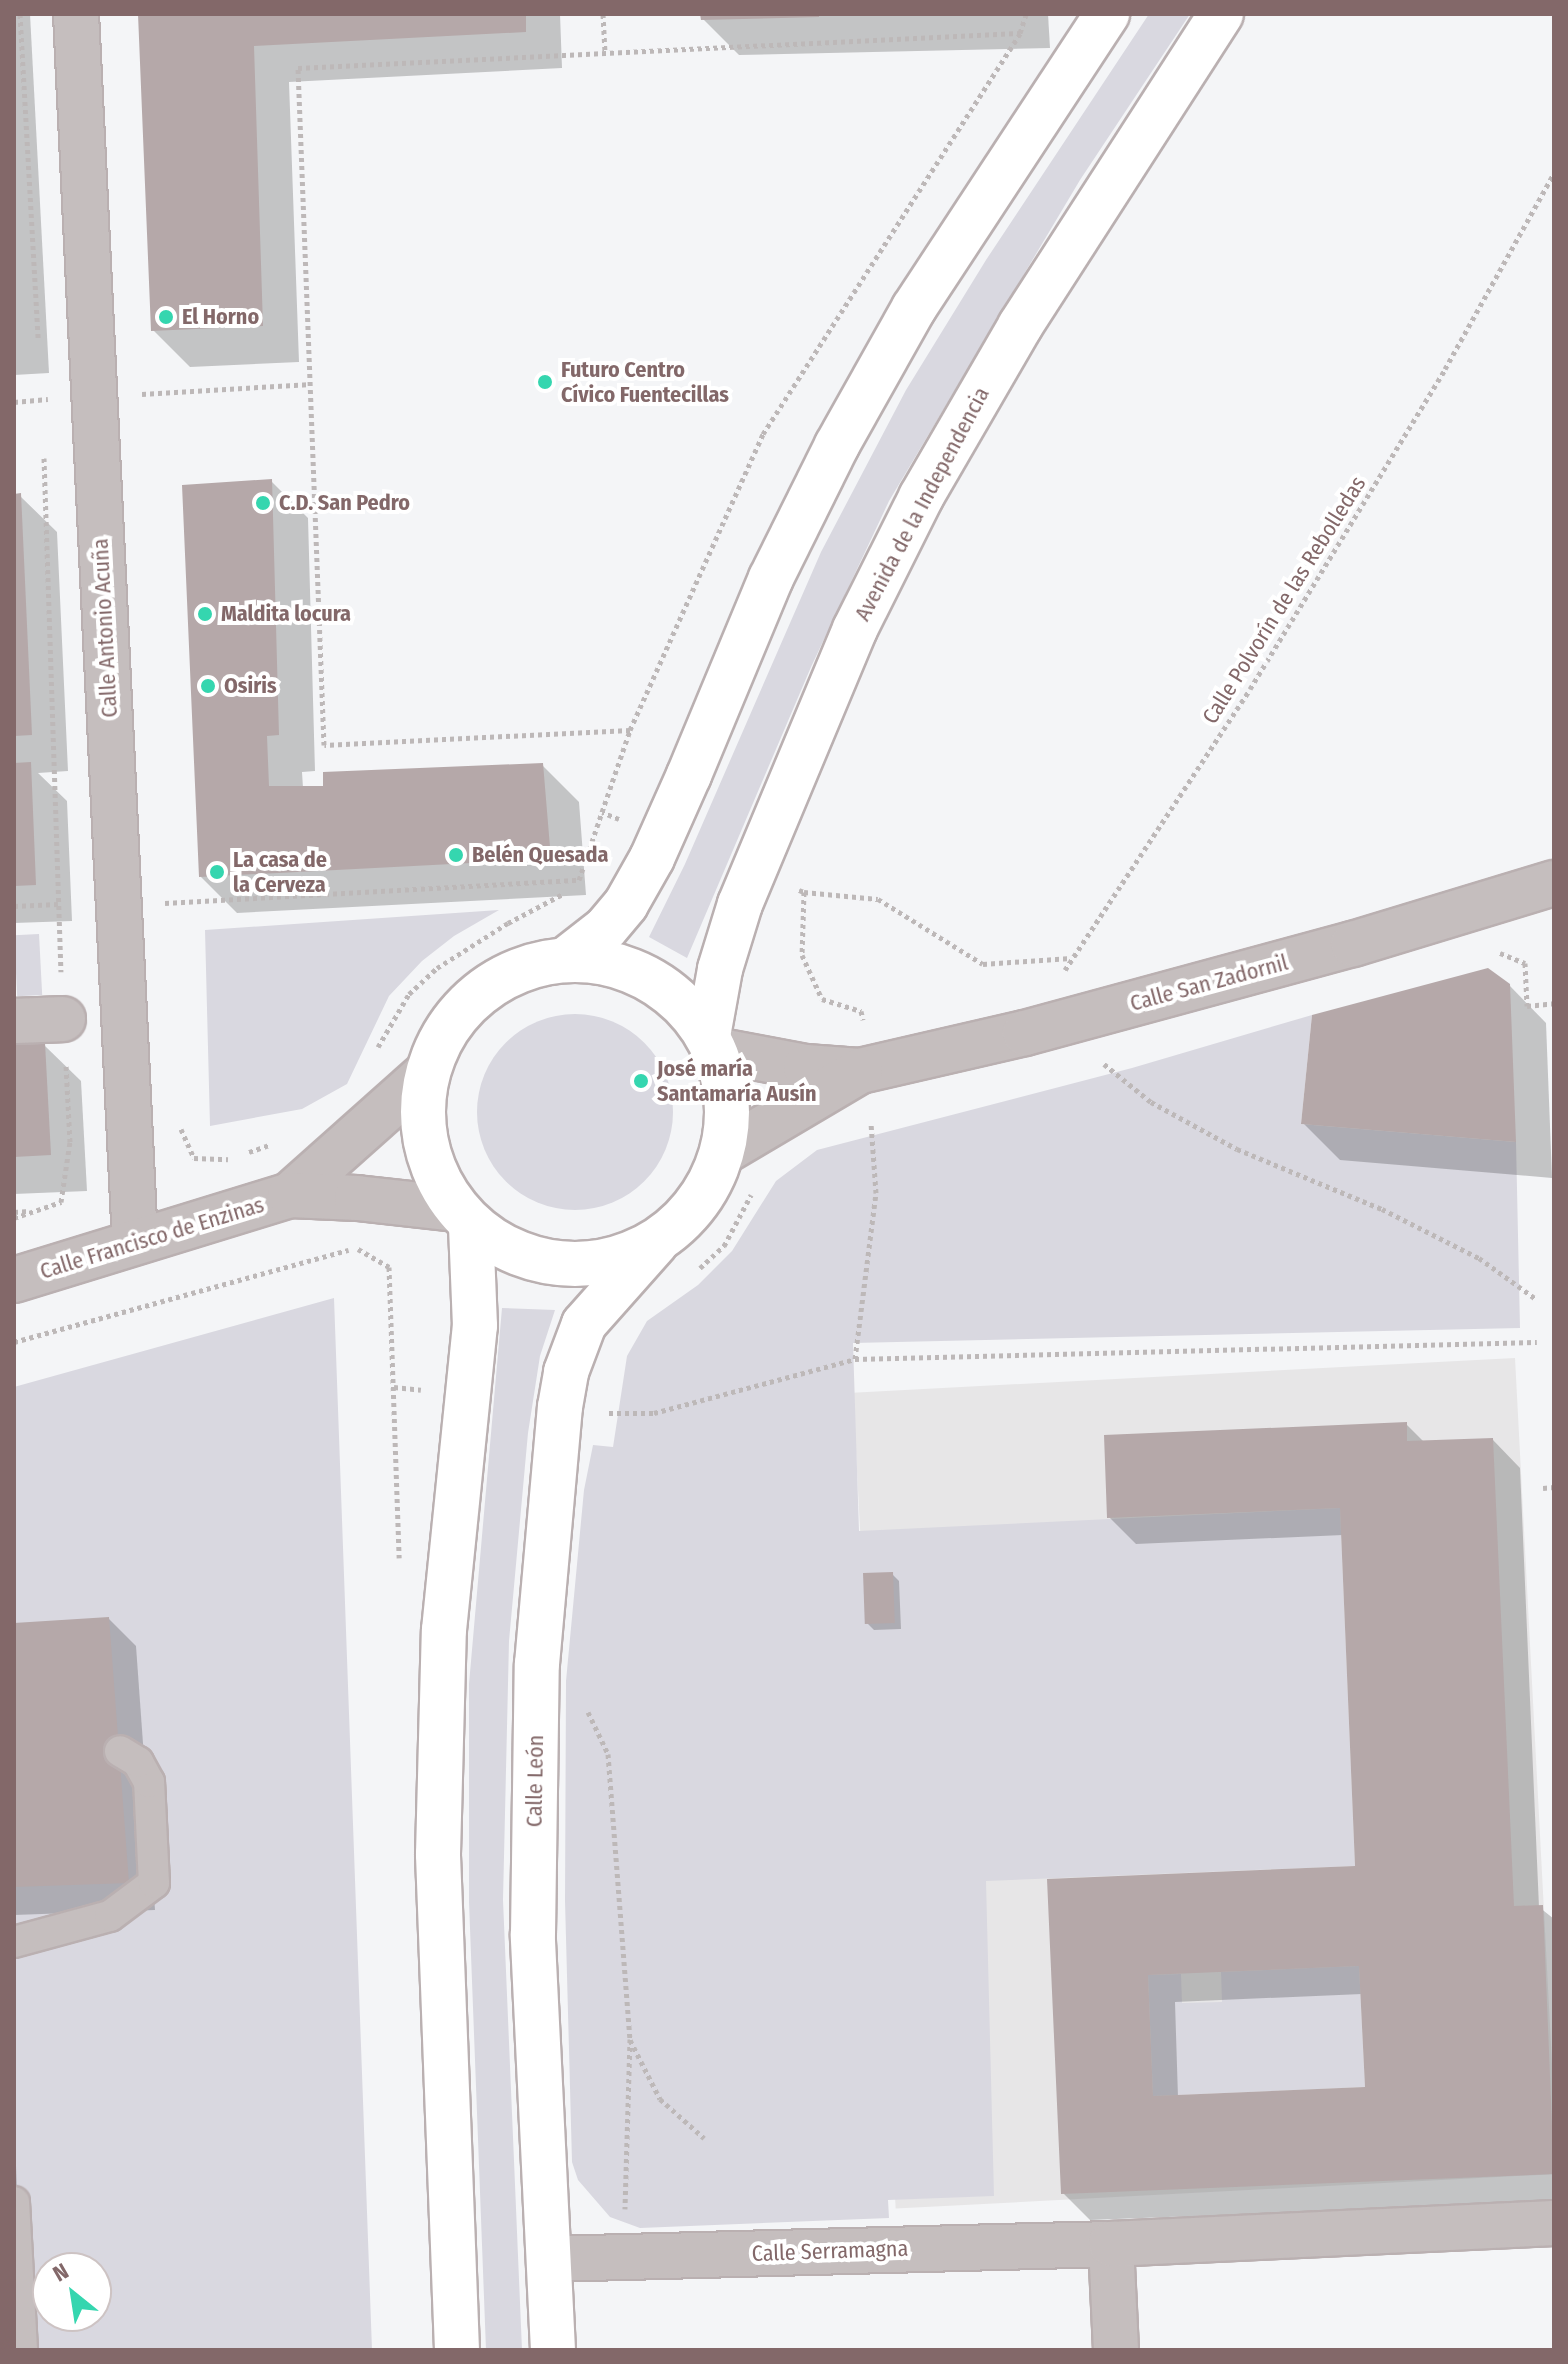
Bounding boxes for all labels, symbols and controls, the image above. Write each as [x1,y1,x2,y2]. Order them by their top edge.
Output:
place label: El Horno [182,304,259,330]
marker: El Horno [157,308,175,326]
place label: Futuro Centro Cívico Fuentecillas [561,356,729,408]
marker: Futuro Centro Cívico Fuentecillas [536,373,554,391]
street label: Avenida de la Independencia [849,383,995,625]
street label: Calle Polvorín de las Rebolledas [1197,471,1371,729]
place label: C.D. San Pedro [279,490,410,516]
marker: C.D. San Pedro [254,494,272,512]
street label: Calle Antonio Acuña [87,538,123,718]
place label: Maldita locura [221,601,351,627]
marker: Maldita locura [196,605,214,623]
place label: Osiris [224,673,277,699]
marker: Osiris [199,677,217,695]
place label: Belén Quesada [472,842,608,868]
place label: La casa de la Cerveza [233,846,327,898]
marker: Belén Quesada [447,846,465,864]
marker: La casa de la Cerveza [208,863,226,881]
street label: Calle San Zadornil [1127,949,1291,1017]
place label: José maría Santamaría Ausín [657,1055,817,1106]
marker: José maría Santamaría Ausín [632,1072,650,1090]
street label: Calle Francisco de Enzinas [37,1191,267,1285]
street label: Calle León [521,1735,549,1827]
street label: Calle Serramagna [751,2235,909,2267]
north arrow [32,2252,112,2332]
text: N [48,2258,73,2288]

